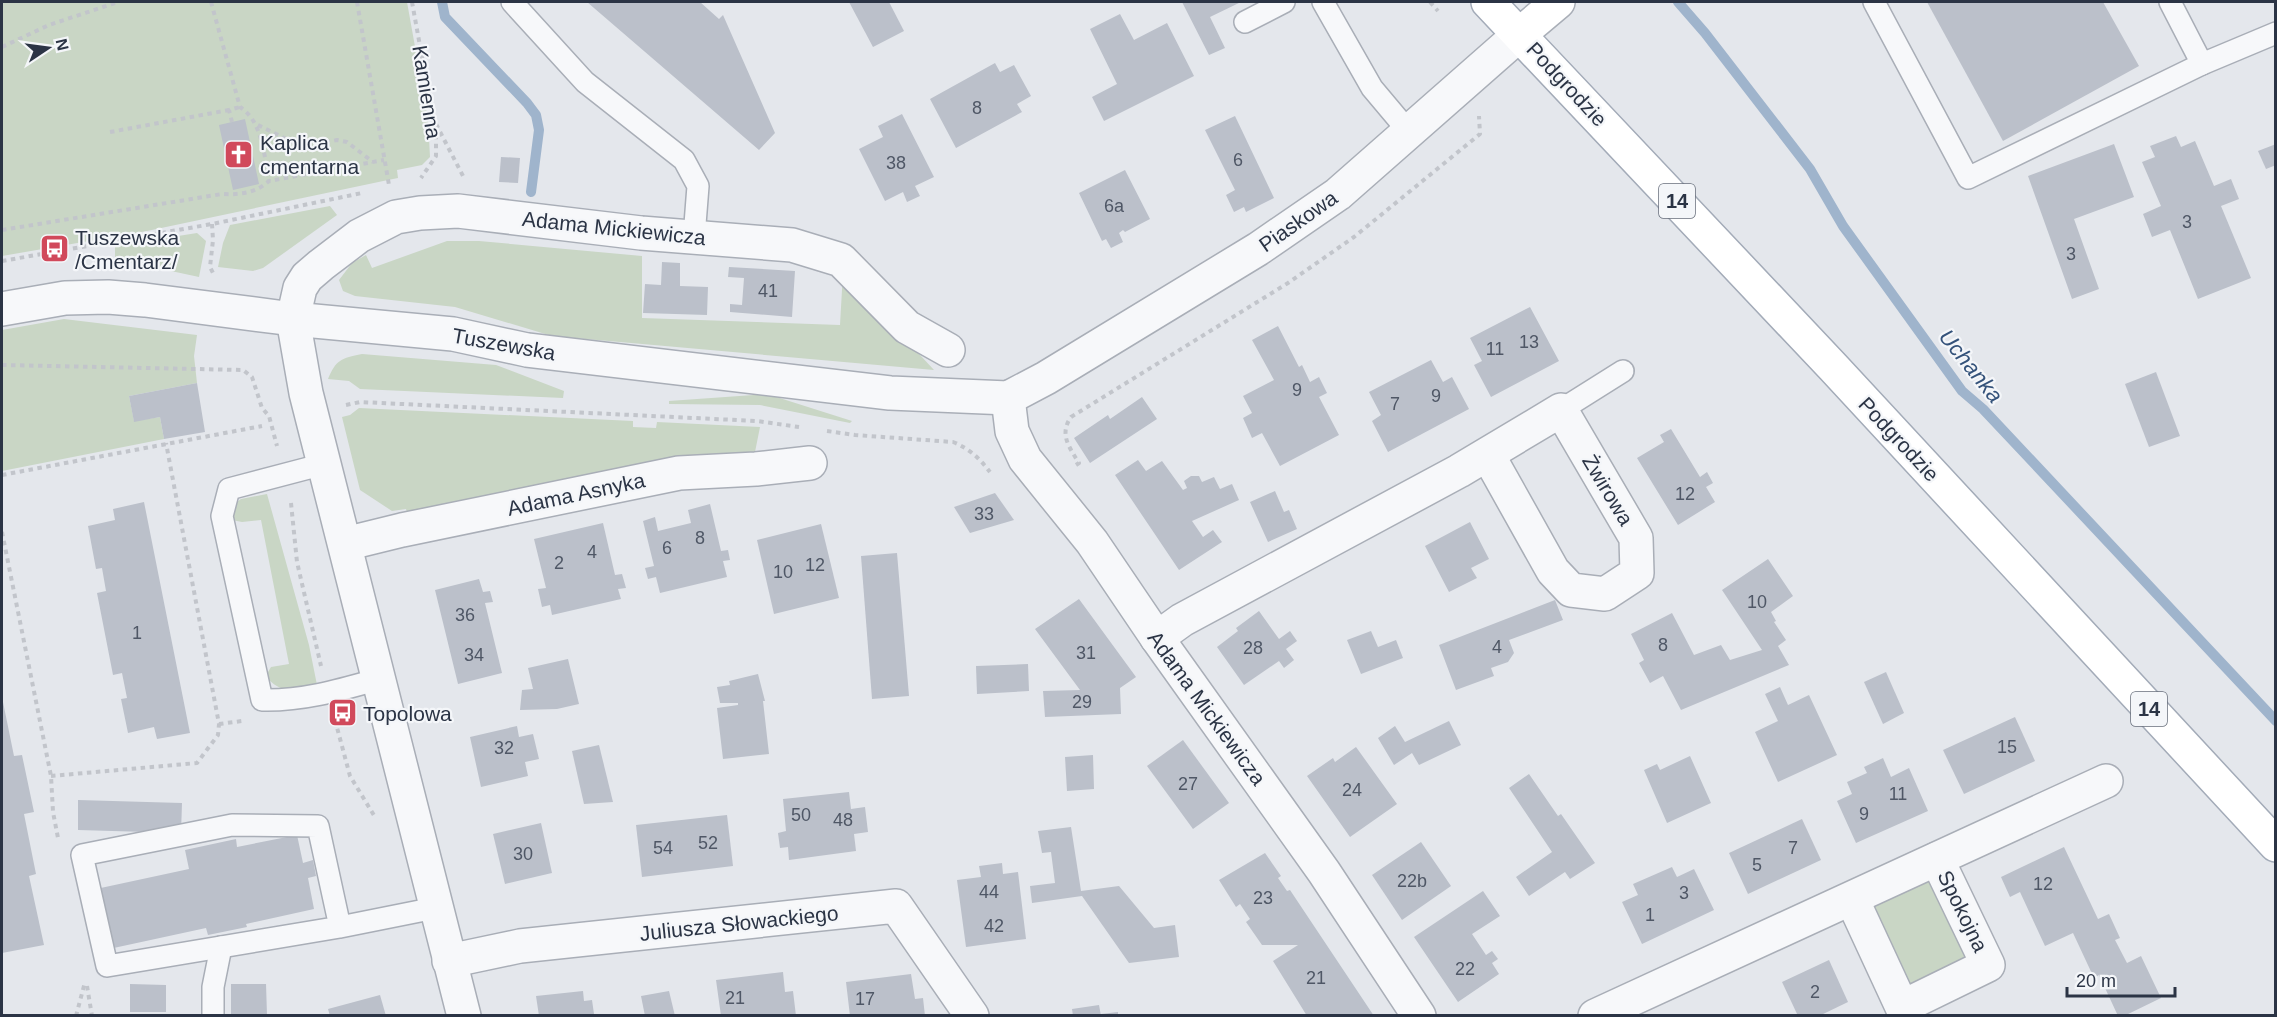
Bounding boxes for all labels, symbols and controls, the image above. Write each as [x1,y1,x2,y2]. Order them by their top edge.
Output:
north arrow [18,18,78,78]
text: N [53,37,72,52]
street label: Podgrodzie [1522,37,1612,131]
street label: Kamienna [408,44,446,141]
house number: 8 [972,98,982,118]
place label: Kaplica cmentarna [260,131,360,178]
church icon: Kaplica cmentarna [223,138,255,170]
house number: 6 [1233,150,1243,170]
house number: 38 [886,153,906,173]
road number: 14 [1659,184,1695,218]
street label: Piaskowa [1255,186,1342,256]
house number: 6a [1104,196,1125,216]
street label: Adama Mickiewicza [521,207,707,249]
house number: 3 [2182,212,2192,232]
place label: Tuszewska /Cmentarz/ [75,226,180,273]
bus stop icon: Tuszewska /Cmentarz/ [38,233,70,265]
house number: 3 [2066,244,2076,264]
house number: 41 [758,281,778,301]
street label: Tuszewska [451,324,558,364]
water label: Uchanka [1934,324,2008,408]
house number: 13 [1519,332,1539,352]
house number: 11 [1486,339,1504,359]
house number: 9 [1292,380,1302,400]
house number: 9 [1431,386,1441,406]
street label: Podgrodzie [1854,392,1944,486]
house number: 7 [1390,394,1400,414]
street label: Żwirowa [1578,451,1638,530]
street label: Adama Asnyka [505,468,647,520]
house number: 12 [1675,484,1695,504]
house number: 33 [974,504,994,524]
house number: 8 [695,528,705,548]
house number: 6 [662,538,672,558]
house number: 4 [587,542,597,562]
house number: 2 [554,553,564,573]
house number: 12 [805,555,825,575]
house number: 10 [773,562,793,582]
house number: 10 [1747,592,1767,612]
house number: 36 [455,605,475,625]
house number: 1 [132,623,142,643]
street label: Adama Mickiewicza [1144,627,1271,790]
house number: 8 [1658,635,1668,655]
house number: 4 [1492,637,1502,657]
house number: 28 [1243,638,1263,658]
house number: 31 [1076,643,1096,663]
house number: 34 [464,645,484,665]
house number: 29 [1072,692,1092,712]
road number: 14 [2131,692,2167,726]
bus stop icon: Topolowa [326,697,358,729]
place label: Topolowa [363,702,452,725]
house number: 15 [1997,737,2017,757]
house number: 32 [494,738,514,758]
house number: 27 [1178,774,1198,794]
house number: 24 [1342,780,1362,800]
house number: 11 [1889,784,1907,804]
house number: 9 [1859,804,1869,824]
house number: 50 [791,805,811,825]
house number: 48 [833,810,853,830]
house number: 52 [698,833,718,853]
house number: 54 [653,838,673,858]
house number: 7 [1788,838,1798,858]
house number: 30 [513,844,533,864]
house number: 5 [1752,855,1762,875]
street label: Spokojna [1933,867,1993,956]
house number: 22b [1397,871,1427,891]
house number: 12 [2033,874,2053,894]
house number: 44 [979,882,999,902]
house number: 3 [1679,883,1689,903]
house number: 23 [1253,888,1273,908]
street label: Juliusza Słowackiego [639,901,839,945]
house number: 1 [1645,905,1655,925]
house number: 42 [984,916,1004,936]
house number: 22 [1455,959,1475,979]
scale bar [2067,960,2175,998]
house number: 21 [1306,968,1326,988]
text: 20 m [2076,971,2116,991]
house number: 2 [1810,982,1820,1002]
house number: 21 [725,988,745,1008]
house number: 17 [855,989,875,1009]

